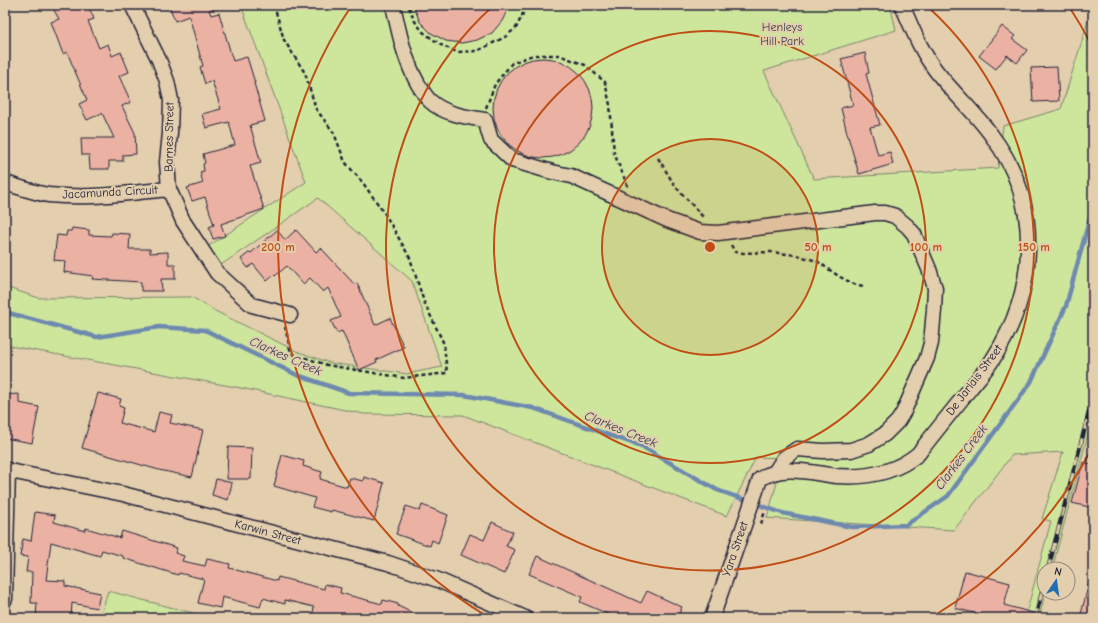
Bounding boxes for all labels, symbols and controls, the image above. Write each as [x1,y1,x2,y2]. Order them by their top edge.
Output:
park label: Henleys Hill Park [760,20,804,48]
street label: Barnes Street [161,101,177,172]
street label: Jacamunda Circuit [62,182,159,201]
text: 200 m [261,240,295,254]
centre of rings [703,240,717,254]
text: 50 m [804,240,832,254]
text: 100 m [910,240,942,254]
text: 150 m [1018,240,1050,254]
water label: Clarkes Creek [248,333,325,379]
street label: De Jarlais Street [943,342,1005,418]
water label: Clarkes Creek [582,408,660,451]
water label: Clarkes Creek [932,421,991,492]
street label: Karwin Street [233,516,303,548]
street label: Yara Street [719,519,751,578]
north arrow [1036,561,1076,601]
text: N [1053,565,1063,579]

